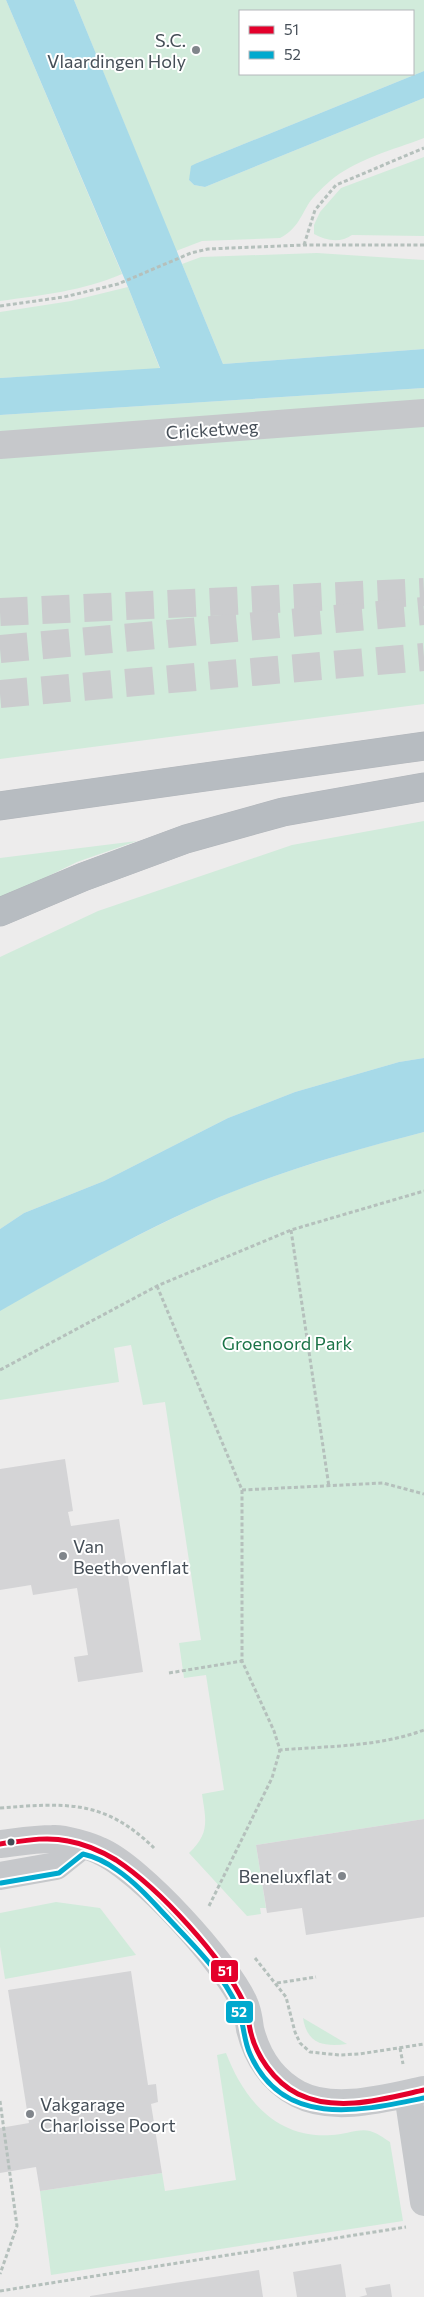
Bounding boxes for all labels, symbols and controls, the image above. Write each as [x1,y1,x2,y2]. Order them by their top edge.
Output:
legend [239,10,414,75]
text: 51 [284,20,299,38]
place label: S.C. Vlaardingen Holy [47,29,186,72]
marker: S.C. Vlaardingen Holy [190,44,202,56]
text: 52 [284,45,301,63]
street label: Cricketweg [165,415,259,443]
park label: Groenoord Park [222,1332,353,1354]
place label: Van Beethovenflat [73,1535,189,1578]
marker: Van Beethovenflat [57,1550,69,1562]
unlabelled marker [6,1837,16,1847]
place label: Beneluxflat [238,1865,332,1887]
marker: Beneluxflat [336,1870,348,1882]
line badge: 51 [210,1959,239,1983]
text: 51 [218,1962,232,1979]
line badge: 52 [225,2000,254,2024]
text: 52 [231,2003,247,2020]
place label: Vakgarage Charloisse Poort [40,2093,176,2136]
marker: Vakgarage Charloisse Poort [24,2108,36,2120]

